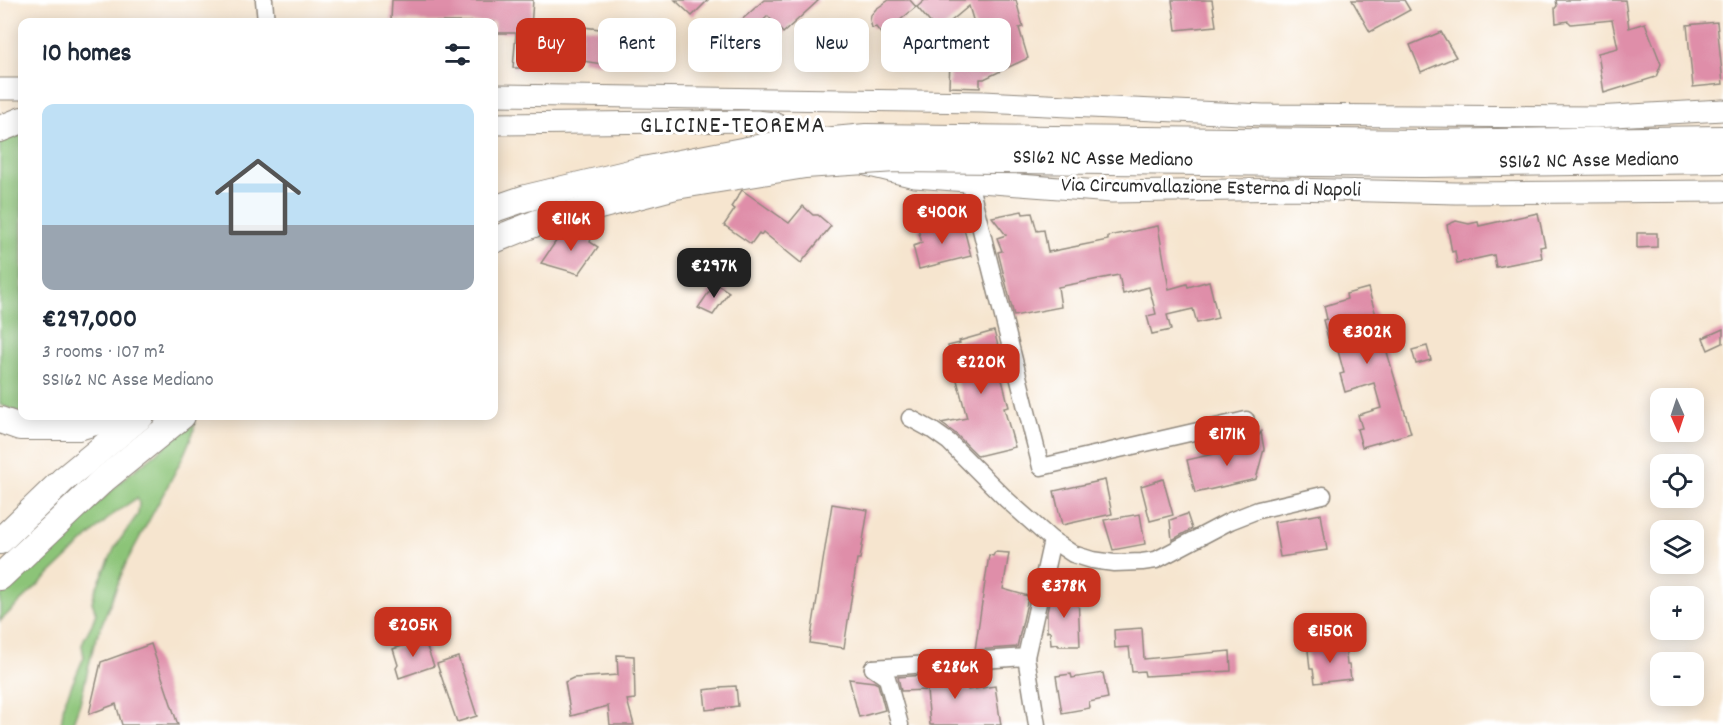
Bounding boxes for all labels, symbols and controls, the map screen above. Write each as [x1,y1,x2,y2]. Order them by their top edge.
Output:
chip: Buy [516,18,586,72]
chip: Rent [598,18,676,72]
chip: Filters [688,18,782,72]
chip: New [794,18,869,72]
chip: Apartment [881,18,1011,72]
text: 10 homes [42,36,132,73]
icon: filters [441,38,474,71]
district label: GLICINE-TEOREMA [640,110,826,144]
icon: home [204,143,312,251]
street label: SS162 NC Asse Mediano [1013,143,1193,177]
street label: SS162 NC Asse Mediano [1499,145,1679,179]
street label: Via Circumvallazione Esterna di Napoli [1061,171,1361,207]
pin: €400K [900,194,984,245]
text: €400K [917,199,967,227]
pin: €116K [529,201,613,252]
text: €116K [552,206,590,234]
pin: €297K [672,248,756,299]
text: €297K [691,253,737,281]
text: €297,000 [42,302,137,339]
pin: €302K [1325,314,1409,365]
text: €302K [1343,319,1391,347]
text: 3 rooms · 107 m² [42,339,165,367]
pin: €220K [939,344,1023,395]
text: €220K [957,349,1005,377]
text: SS162 NC Asse Mediano [42,367,214,395]
north arrow [1650,388,1704,442]
map controls [1650,388,1704,706]
pin: €171K [1185,416,1269,467]
text: €171K [1209,421,1245,449]
button: locate [1650,454,1704,508]
button: layers [1650,520,1704,574]
pin: €378K [1022,568,1106,619]
text: €378K [1042,573,1086,601]
button: + [1650,586,1704,640]
pin: €205K [371,607,455,658]
text: €205K [388,612,438,640]
pin: €150K [1288,613,1372,664]
text: €150K [1308,618,1352,646]
pin: €286K [913,649,997,700]
button: − [1650,652,1704,706]
text: €286K [932,654,978,682]

